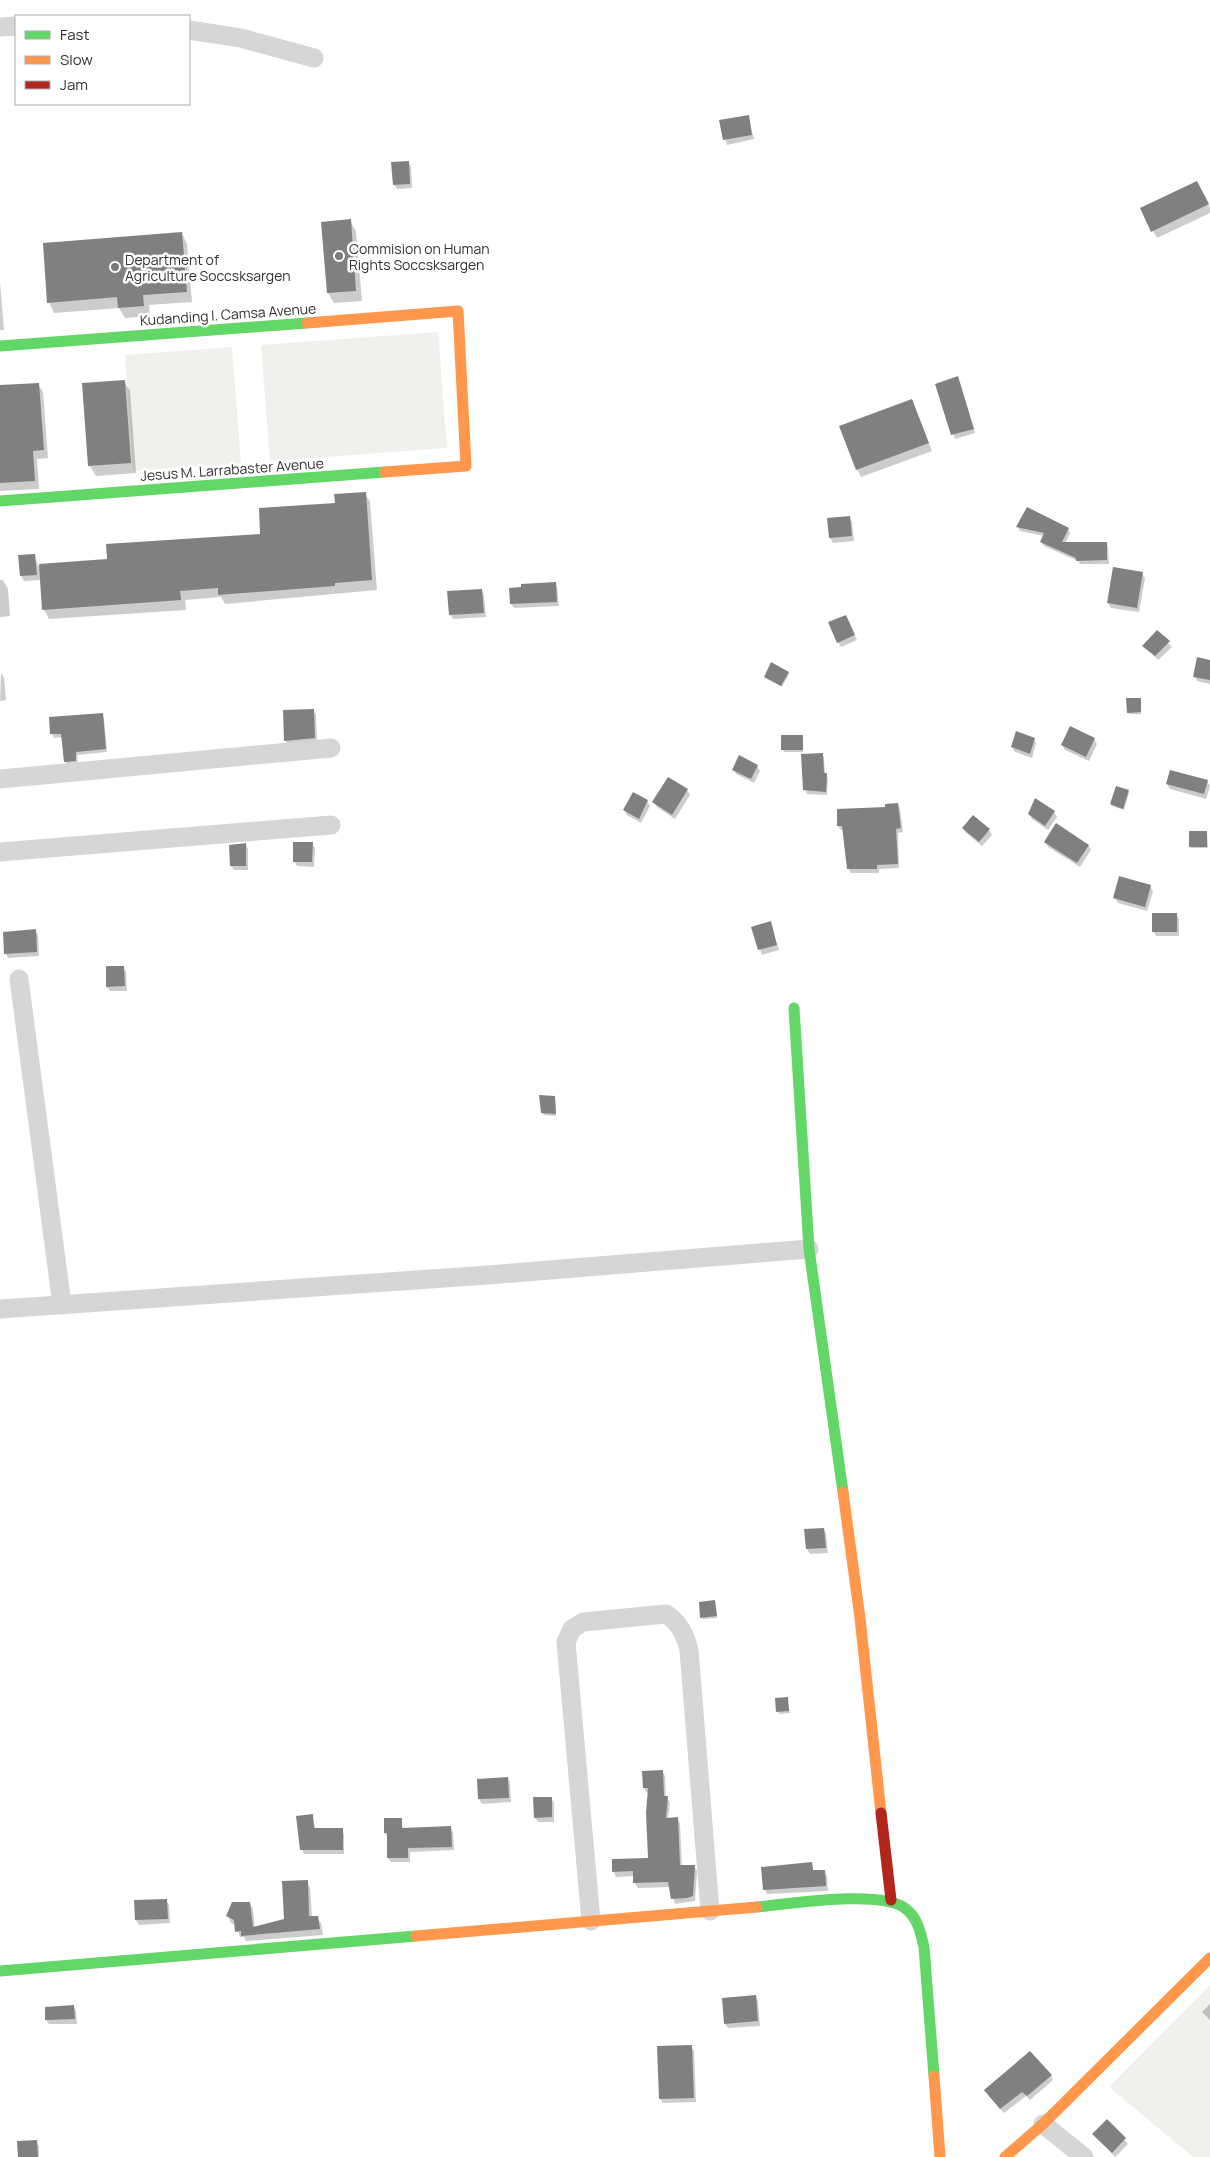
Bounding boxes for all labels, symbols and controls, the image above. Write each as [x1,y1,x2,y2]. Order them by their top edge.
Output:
legend [15,15,190,105]
text: Fast [60,24,89,45]
text: Slow [60,49,93,70]
text: Jam [60,74,88,95]
place label: Commision on Human Rights Soccsksargen [349,239,490,274]
place label: Department of Agriculture Soccsksargen [125,250,290,285]
marker: Commision on Human Rights Soccsksargen [333,250,345,262]
marker: Department of Agriculture Soccsksargen [109,261,121,273]
street label: Kudanding I. Camsa Avenue [139,298,317,330]
street label: Jesus M. Larrabaster Avenue [140,453,324,485]

